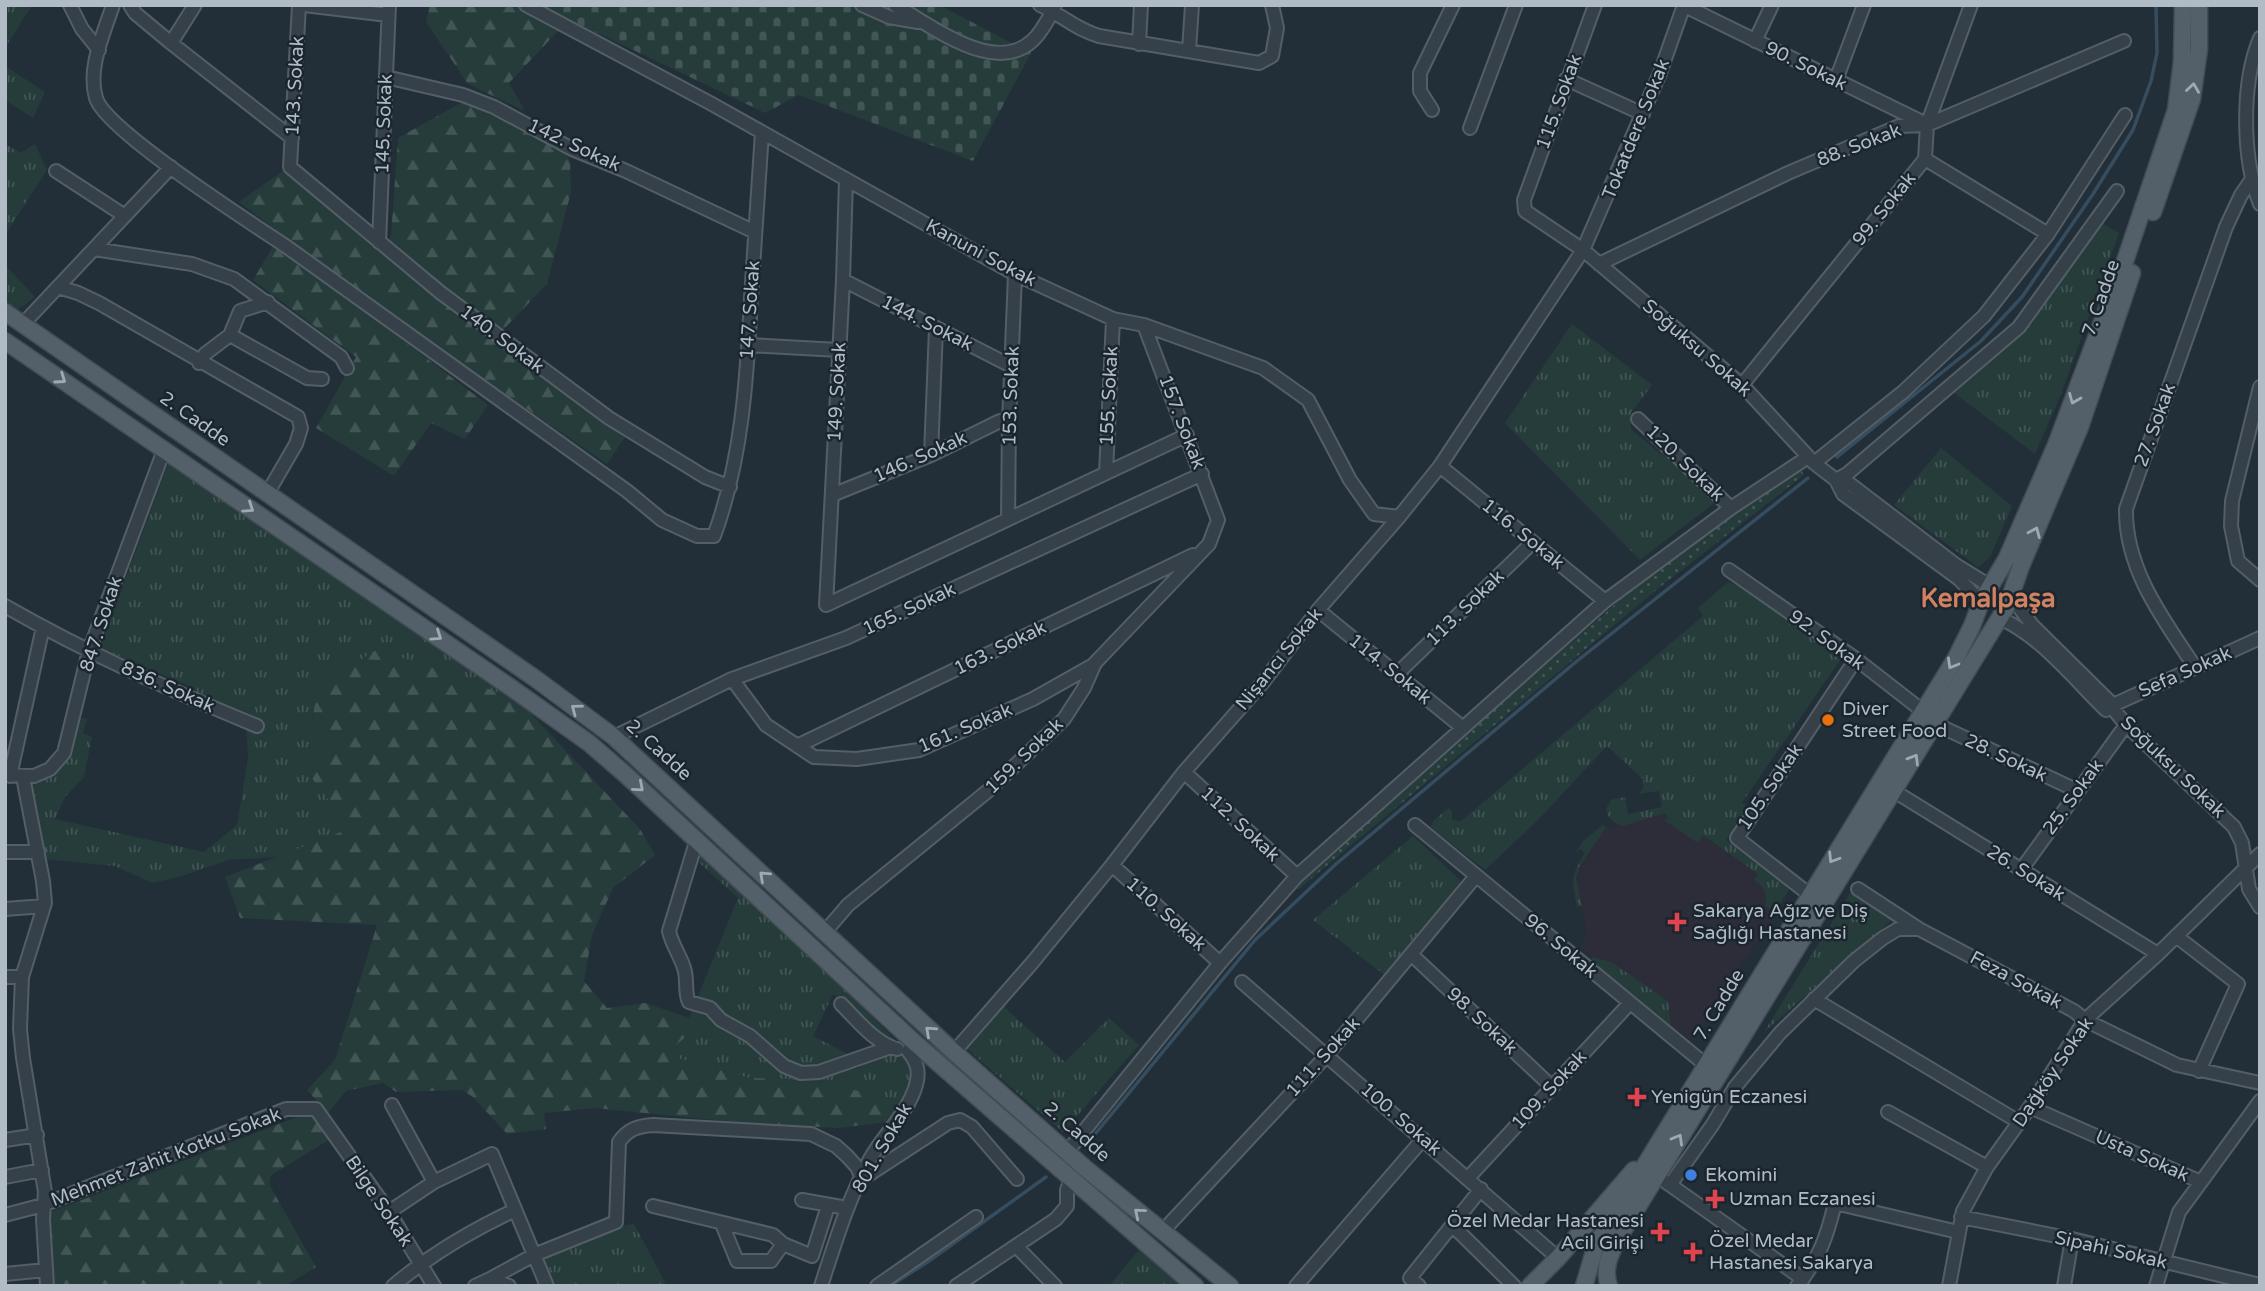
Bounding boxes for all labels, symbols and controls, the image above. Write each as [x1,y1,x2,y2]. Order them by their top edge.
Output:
street label: 143. Sokak [281,35,309,137]
street label: 90. Sokak [1762,37,1850,95]
street label: 115. Sokak [1532,51,1586,153]
street label: Tokatdere Sokak [1598,56,1674,202]
street label: 145. Sokak [371,74,397,174]
one-way arrow [2186,82,2201,93]
street label: 142. Sokak [524,114,624,176]
street label: 88. Sokak [1814,119,1904,171]
street label: 99. Sokak [1848,168,1920,250]
street label: Kanuni Sokak [922,215,1040,291]
street label: 7. Cadde [2078,257,2124,339]
street label: 147. Sokak [736,260,764,360]
street label: 144. Sokak [877,290,977,356]
street label: Soğuksu Sokak [1638,295,1756,401]
street label: 140. Sokak [455,300,549,378]
street label: 149. Sokak [823,341,851,443]
street label: 153. Sokak [998,346,1024,446]
street label: 155. Sokak [1095,346,1123,446]
one-way arrow [54,371,67,384]
street label: 157. Sokak [1154,372,1210,472]
street label: 27. Sokak [2130,380,2180,470]
street label: 2. Cadde [156,387,234,451]
one-way arrow [2069,392,2083,404]
street label: 120. Sokak [1641,420,1729,506]
street label: 146. Sokak [870,427,970,487]
street label: 116. Sokak [1477,494,1569,574]
one-way arrow [241,500,254,512]
one-way arrow [2027,527,2041,539]
street label: 113. Sokak [1421,565,1509,651]
street label: 847. Sokak [75,573,127,675]
street label: 165. Sokak [859,578,959,640]
district label: Kemalpaşa [1920,583,2056,614]
street label: Nişancı Sokak [1231,603,1327,715]
street label: 92. Sokak [1785,605,1869,675]
street label: 163. Sokak [950,616,1050,680]
one-way arrow [429,628,442,641]
street label: 114. Sokak [1344,629,1436,709]
street label: Sefa Sokak [2135,642,2235,702]
street label: 836. Sokak [118,657,218,717]
one-way arrow [1947,657,1960,670]
street label: 161. Sokak [915,698,1015,758]
place label: Diver Street Food [1842,698,1947,742]
one-way arrow [571,704,584,717]
street label: Soğuksu Sokak [2116,711,2230,823]
marker: Diver Street Food [1820,712,1836,728]
street label: 159. Sokak [980,713,1068,799]
street label: 2. Cadde [622,715,696,785]
street label: 28. Sokak [1961,729,2051,787]
street label: 105. Sokak [1733,739,1807,835]
one-way arrow [1906,753,1919,766]
street label: 25. Sokak [2038,755,2108,839]
one-way arrow [631,779,644,791]
street label: 112. Sokak [1196,782,1284,866]
street label: 26. Sokak [1983,840,2069,906]
one-way arrow [1829,850,1842,863]
one-way arrow [759,871,772,884]
street label: 110. Sokak [1121,872,1211,956]
place label: Sakarya Ağız ve Diş Sağlığı Hastanesi [1693,900,1868,944]
street label: 96. Sokak [1520,909,1602,983]
marker: Sakarya Ağız ve Diş Sağlığı Hastanesi [1667,912,1687,932]
street label: Feza Sokak [1966,947,2066,1013]
street label: 7. Cadde [1689,965,1749,1045]
street label: 98. Sokak [1442,983,1522,1059]
street label: 111. Sokak [1281,1012,1365,1102]
street label: Dağköy Sokak [2008,1013,2098,1131]
one-way arrow [925,1027,938,1039]
street label: 109. Sokak [1507,1046,1591,1134]
street label: 100. Sokak [1356,1078,1446,1160]
place label: Yenigün Eczanesi [1651,1086,1807,1108]
marker: Yenigün Eczanesi [1629,1089,1645,1105]
street label: 2. Cadde [1039,1097,1115,1167]
street label: 801. Sokak [847,1099,917,1197]
street label: Mehmet Zahit Kotku Sokak [48,1103,284,1211]
street label: Usta Sokak [2092,1126,2192,1186]
one-way arrow [1670,1134,1683,1147]
street label: Bilge Sokak [341,1151,417,1251]
place label: Ekomini [1705,1164,1777,1186]
marker: Ekomini [1683,1167,1699,1183]
place label: Uzman Eczanesi [1729,1188,1876,1210]
marker: Uzman Eczanesi [1707,1191,1723,1207]
one-way arrow [1134,1208,1147,1221]
place label: Özel Medar Hastanesi Acil Girişi [1447,1210,1644,1254]
marker: Özel Medar Hastanesi Acil Girişi [1650,1222,1670,1242]
street label: Sipahi Sokak [2053,1226,2169,1274]
place label: Özel Medar Hastanesi Sakarya [1709,1230,1873,1274]
marker: Özel Medar Hastanesi Sakarya [1683,1242,1703,1262]

